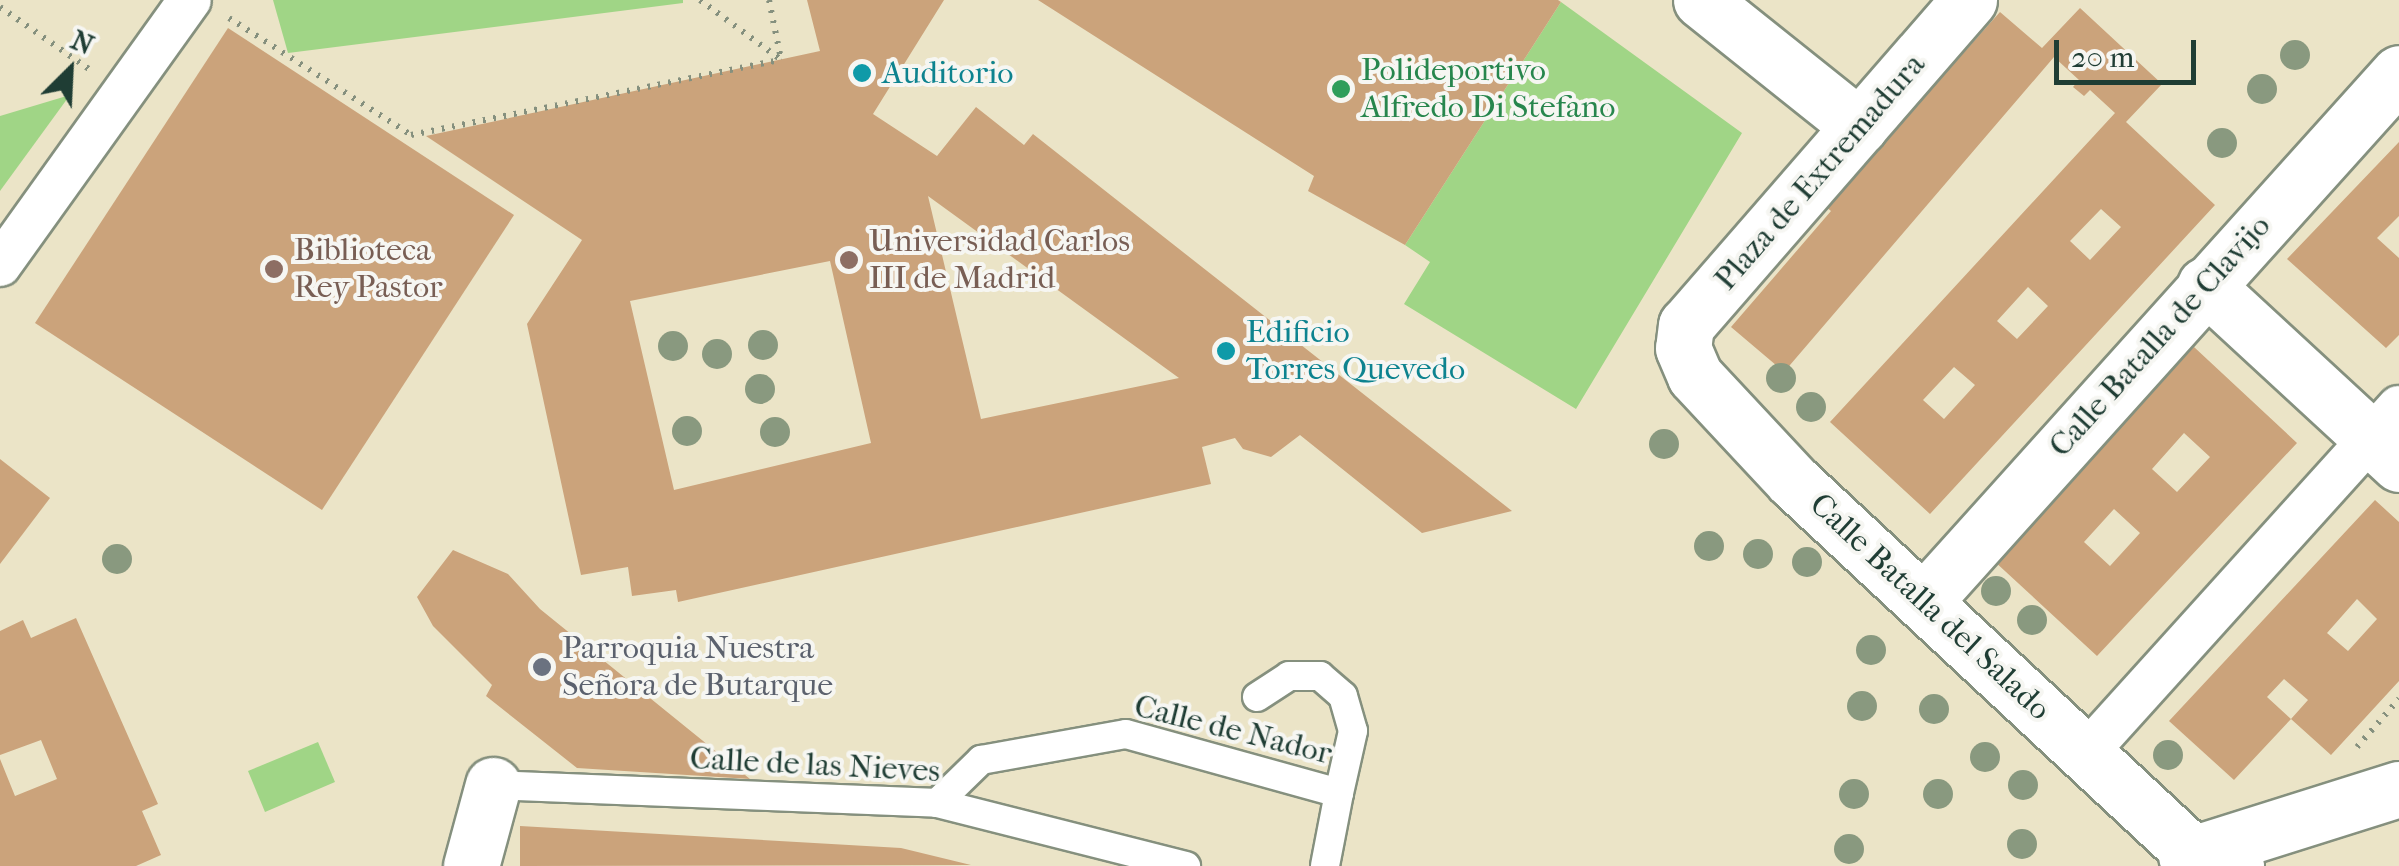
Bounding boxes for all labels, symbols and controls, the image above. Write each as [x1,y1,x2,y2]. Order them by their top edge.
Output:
north arrow [20,20,120,120]
scale bar [2059,20,2202,82]
text: N [66,23,99,62]
text: 20 m [2071,40,2134,75]
street label: Plaza de Extremadura [1707,46,1933,298]
place label: Polideportivo Alfredo Di Stefano [1361,52,1615,127]
place label: Auditorio [882,54,1014,92]
marker: Auditorio [851,62,873,84]
marker: Polideportivo Alfredo Di Stefano [1330,78,1352,100]
street label: Calle Batalla de Clavijo [2041,207,2279,465]
place label: Universidad Carlos III de Madrid [869,223,1130,298]
place label: Biblioteca Rey Pastor [294,232,443,307]
marker: Universidad Carlos III de Madrid [838,249,860,271]
marker: Biblioteca Rey Pastor [263,258,285,280]
place label: Edificio Torres Quevedo [1246,314,1465,389]
marker: Edificio Torres Quevedo [1215,340,1237,362]
street label: Calle Batalla del Salado [1802,485,2058,729]
place label: Parroquia Nuestra Señora de Butarque [562,630,833,705]
marker: Parroquia Nuestra Señora de Butarque [531,656,553,678]
street label: Calle de Nador [1130,687,1336,773]
street label: Calle de las Nieves [689,739,941,791]

